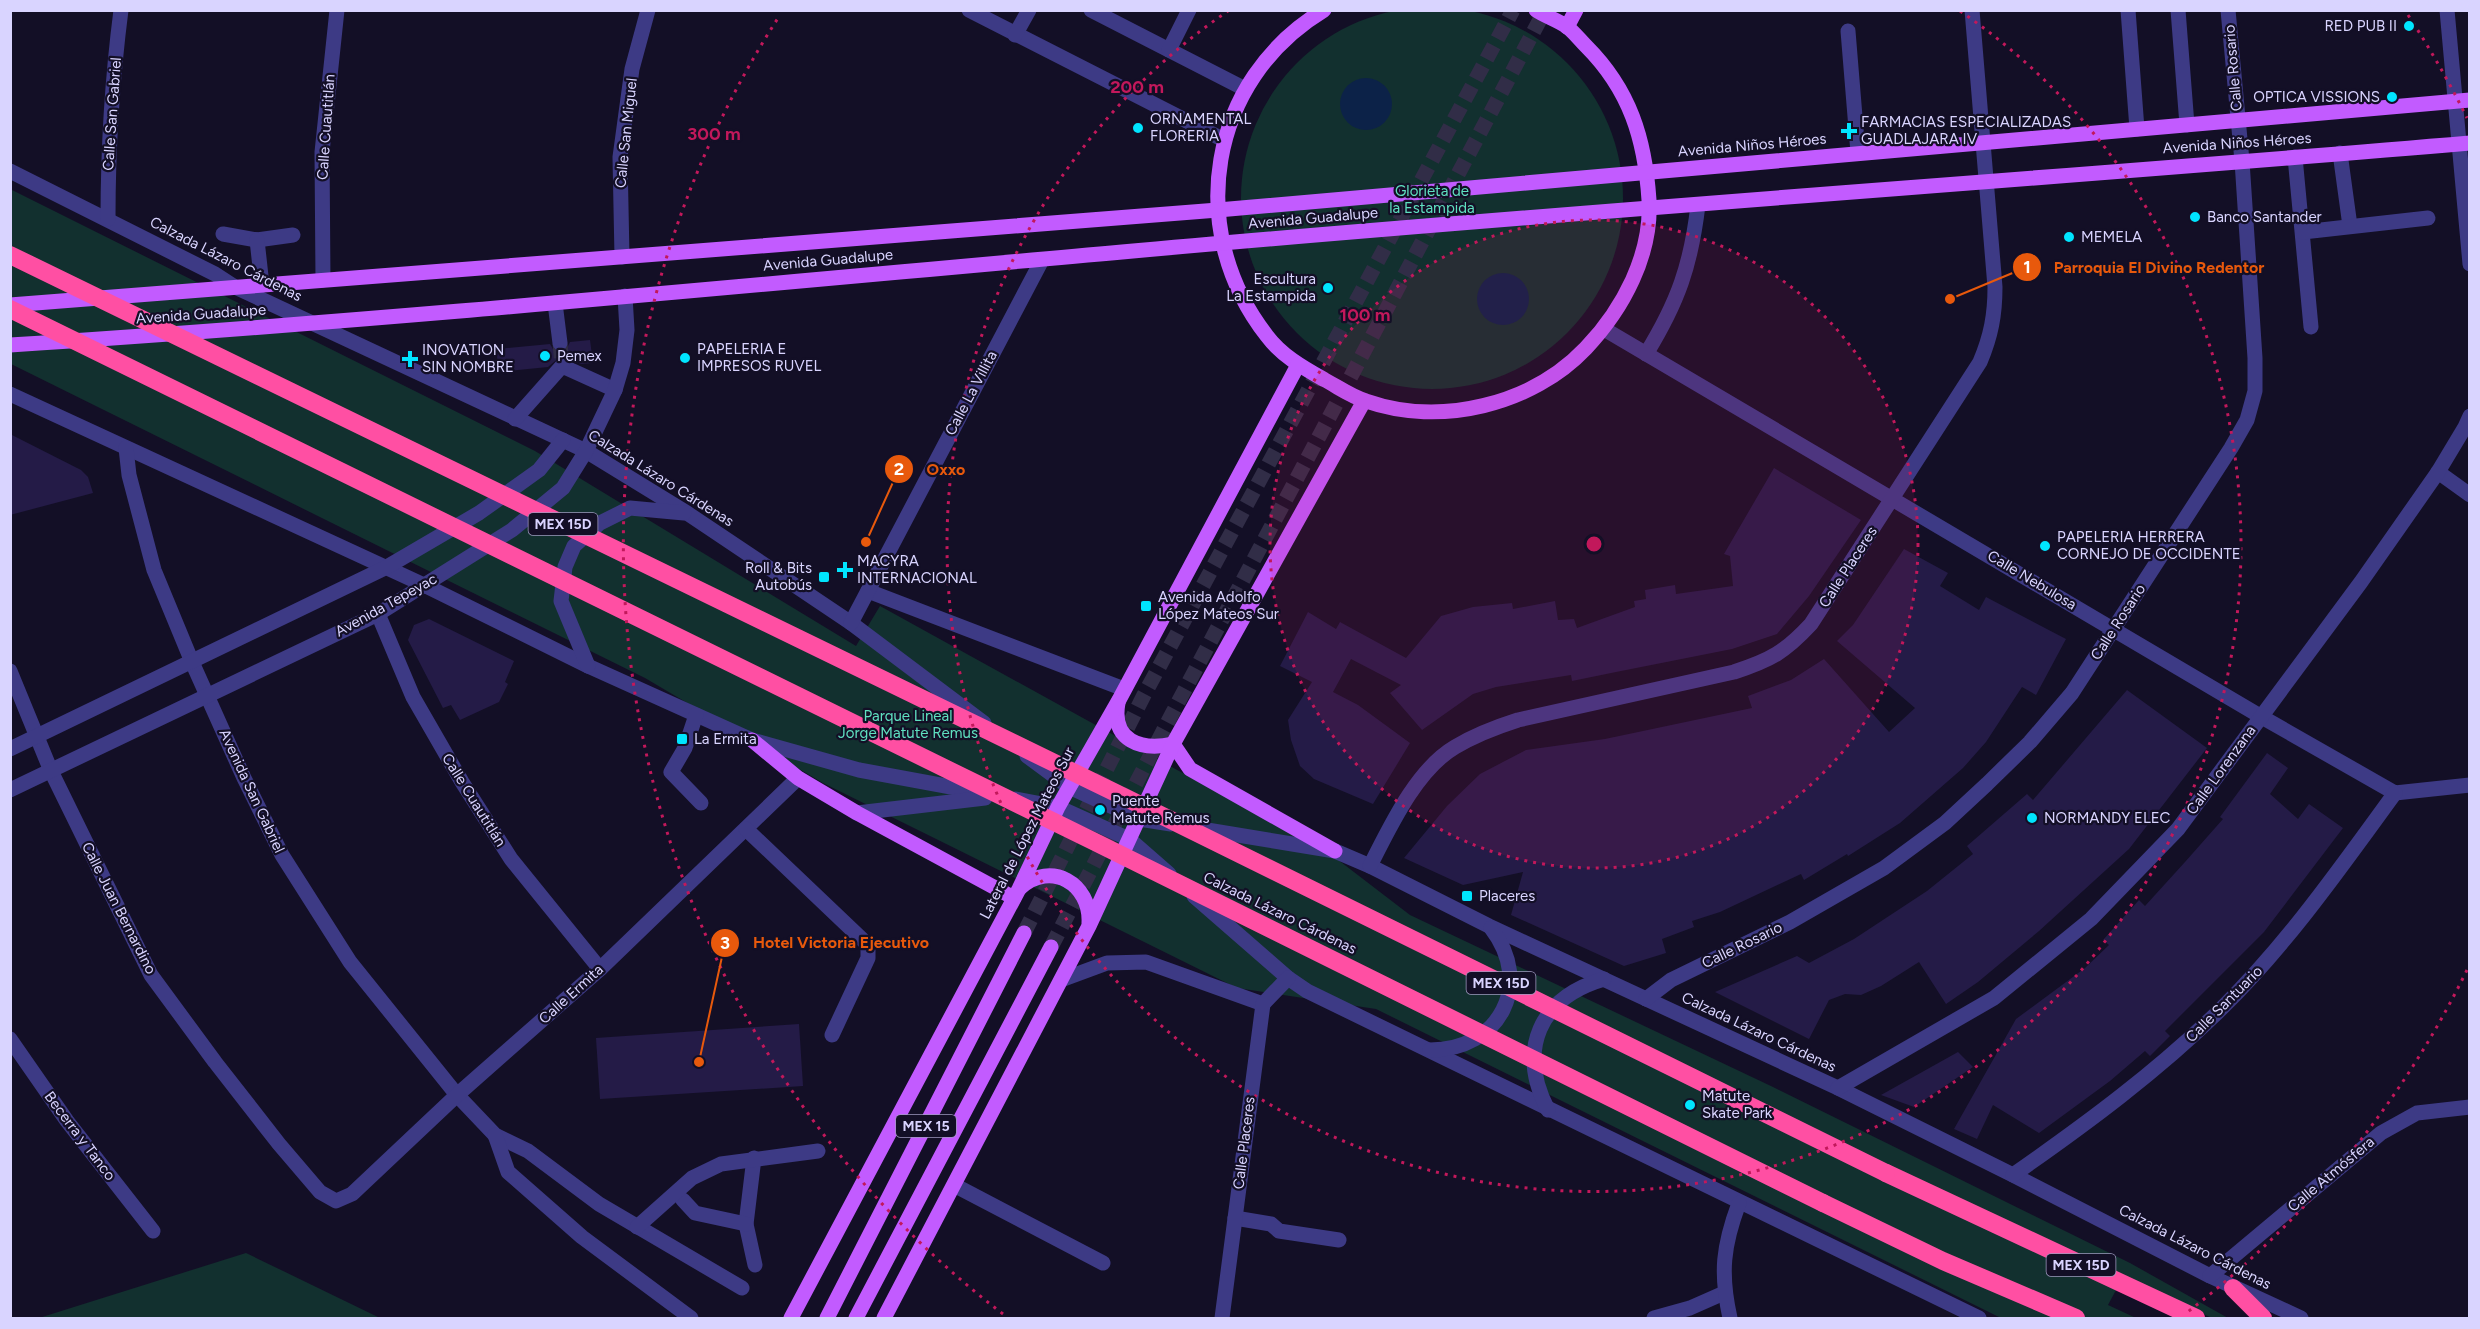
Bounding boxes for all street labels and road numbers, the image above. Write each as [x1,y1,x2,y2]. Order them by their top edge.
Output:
street label: Calle Rosario [2220,24,2246,112]
street label: Calle San Gabriel [99,57,125,171]
street label: Calle Cuautitlán [313,73,339,181]
street label: Calle San Miguel [611,77,641,189]
street label: Avenida Niños Héroes [2162,129,2312,157]
street label: Avenida Niños Héroes [1677,130,1827,160]
street label: Avenida Guadalupe [1247,203,1379,233]
street label: Calzada Lázaro Cárdenas [147,213,305,305]
street label: Avenida Guadalupe [762,245,894,275]
street label: Avenida Guadalupe [135,300,267,328]
street label: Calle La Villita [941,348,1001,438]
street label: Calzada Lázaro Cárdenas [585,426,737,530]
road number: MEX 15D [528,513,598,535]
street label: Calle Placeres [1815,523,1881,611]
street label: Calle Nebulosa [1984,546,2080,614]
street label: Avenida Tepeyac [332,570,440,640]
street label: Calle Rosario [2087,580,2149,663]
street label: Calle Lorenzana [2183,722,2259,818]
street label: Avenida San Gabriel [215,726,289,856]
street label: Lateral de López Mateos Sur [976,744,1078,922]
street label: Calle Cuautitlán [438,750,510,850]
street label: Calle Juan Bernardino [78,839,160,977]
street label: Calzada Lázaro Cárdenas [1200,868,1360,958]
street label: Calle Rosario [1699,918,1785,972]
street label: Calle Ermita [535,960,607,1028]
street label: Calle Santuario [2182,962,2266,1046]
road number: MEX 15D [1466,972,1536,994]
street label: Calzada Lázaro Cárdenas [1679,988,1839,1076]
street label: Becerra y Tanco [41,1088,120,1184]
street label: Calle Placeres [1229,1096,1259,1190]
road number: MEX 15 [896,1115,956,1137]
street label: Calle Atmósfera [2284,1133,2378,1215]
street label: Calzada Lázaro Cárdenas [2116,1201,2274,1293]
road number: MEX 15D [2046,1254,2116,1276]

